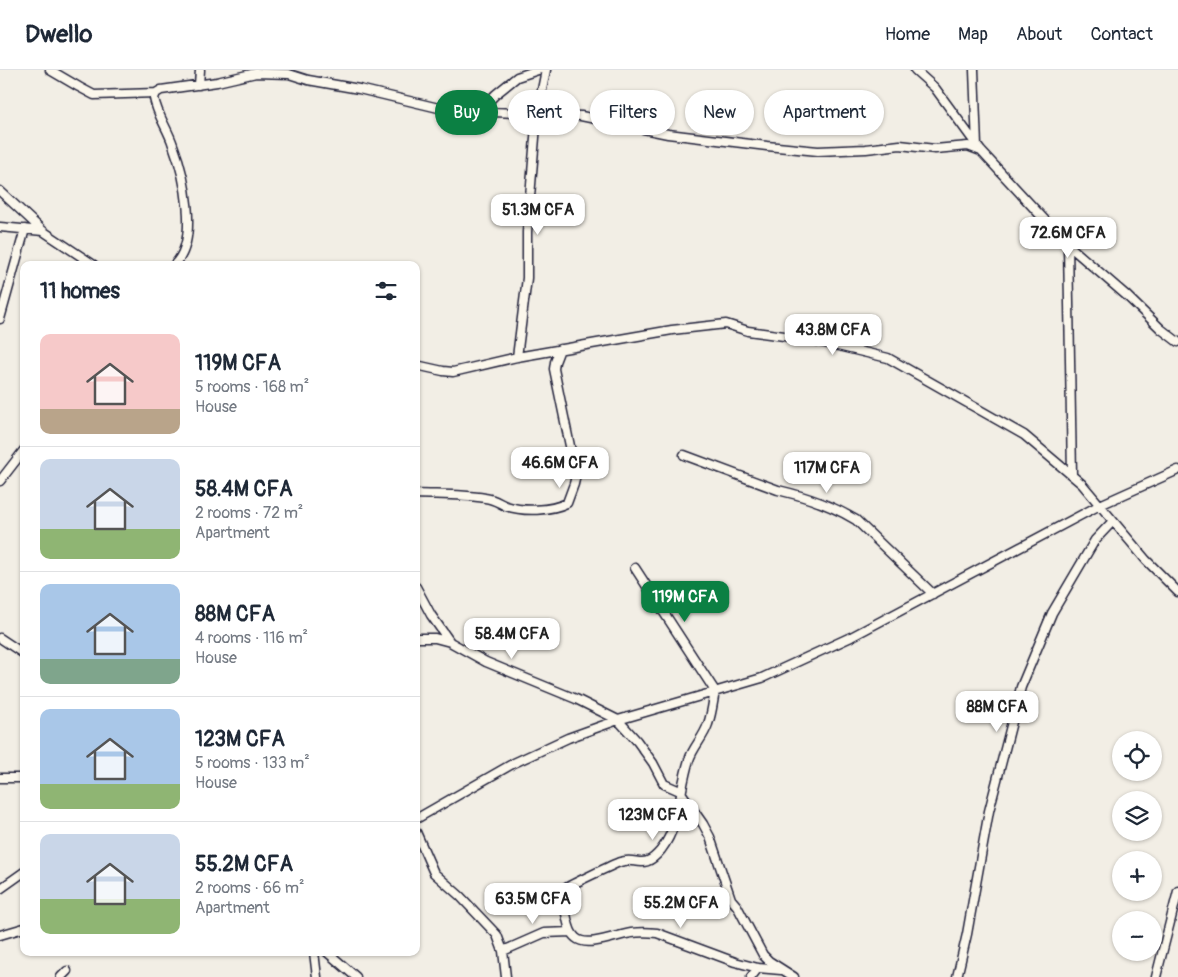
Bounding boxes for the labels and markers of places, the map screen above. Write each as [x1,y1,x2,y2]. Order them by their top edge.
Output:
pin: 51.3M CFA [481,194,595,236]
pin: 72.6M CFA [1011,216,1125,259]
pin: 43.8M CFA [776,314,890,356]
pin: 46.6M CFA [503,446,617,489]
pin: 117M CFA [775,452,879,494]
pin: 119M CFA [633,580,737,623]
pin: 58.4M CFA [455,618,569,660]
pin: 88M CFA [951,690,1043,733]
pin: 123M CFA [601,798,705,841]
pin: 63.5M CFA [476,882,590,925]
pin: 55.2M CFA [624,886,738,929]

